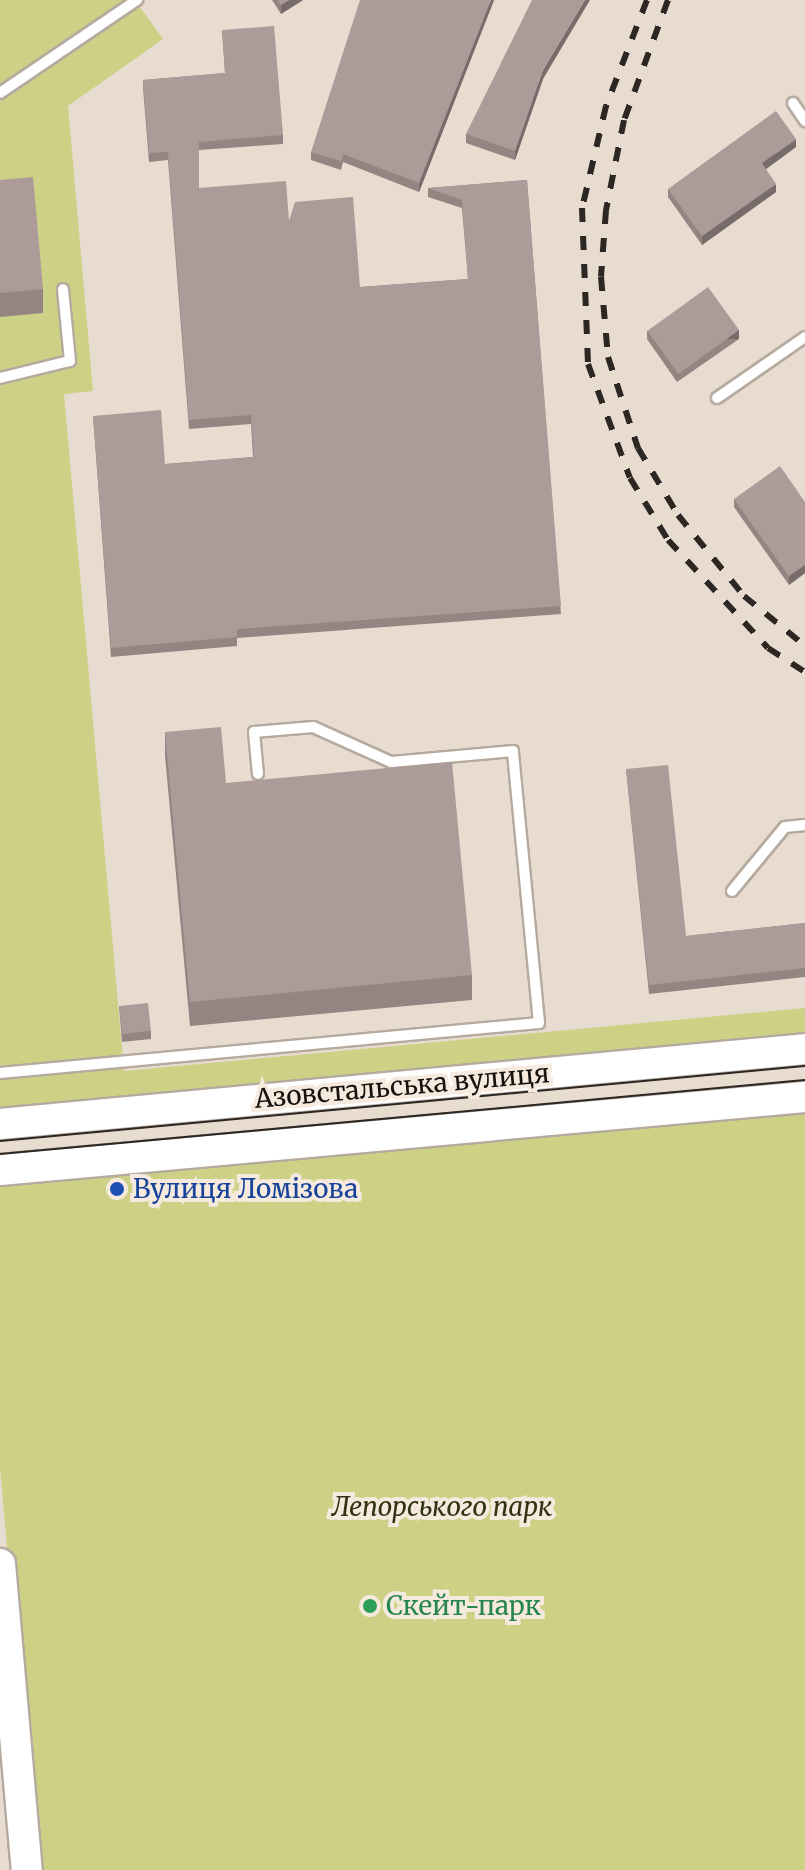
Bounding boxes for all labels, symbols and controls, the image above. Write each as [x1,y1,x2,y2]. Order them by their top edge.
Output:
street label: Азовстальська вулиця [253,1058,551,1114]
place label: Вулиця Ломізова [133,1173,358,1205]
marker: Вулиця Ломізова [108,1180,126,1198]
park label: Лепорського парк [332,1491,552,1523]
place label: Скейт-парк [386,1590,541,1622]
marker: Скейт-парк [361,1597,379,1615]

